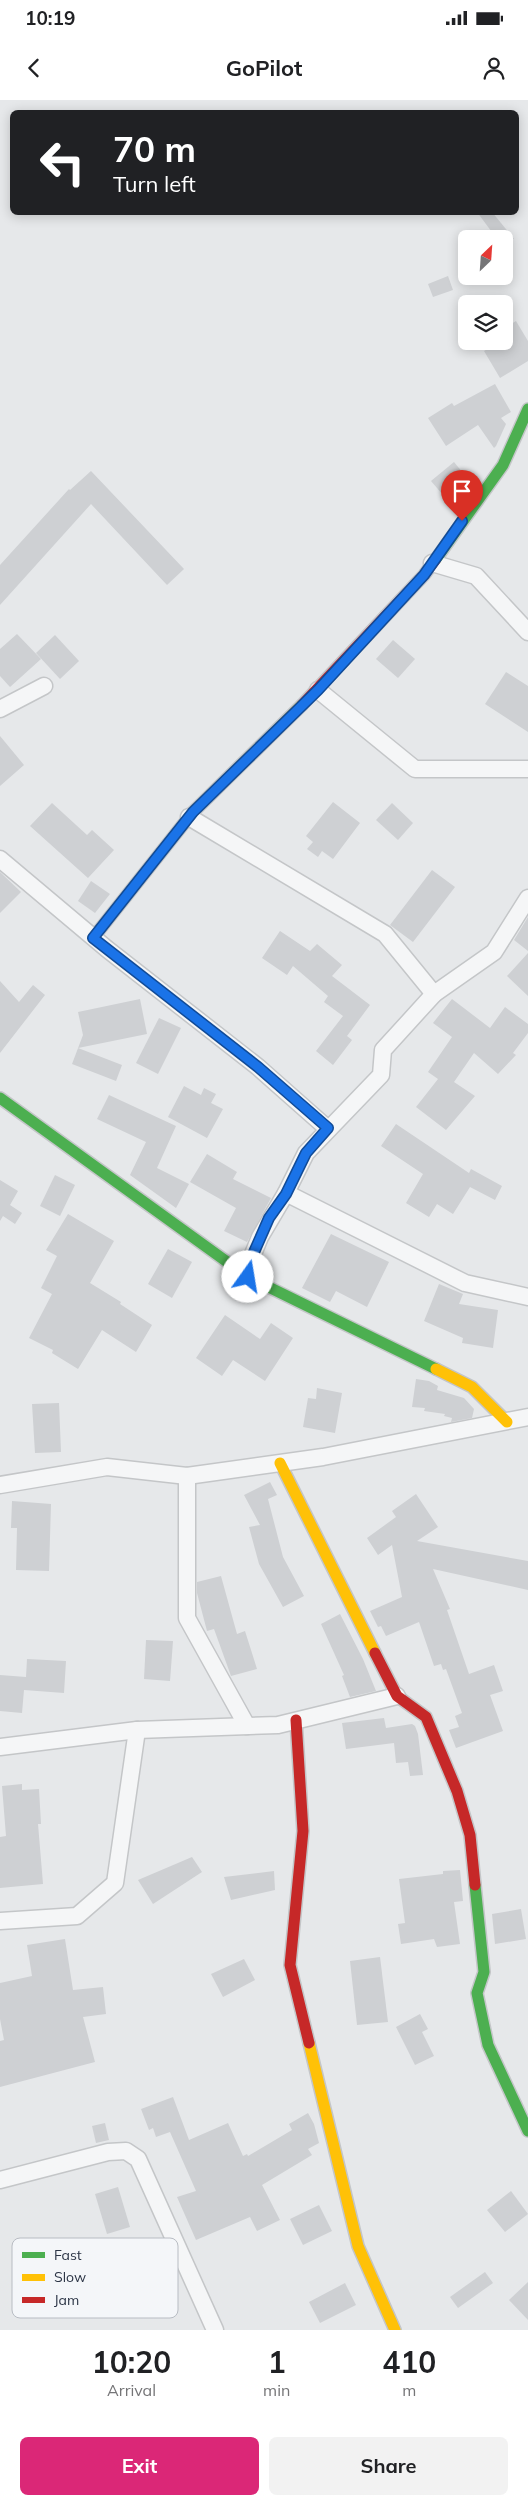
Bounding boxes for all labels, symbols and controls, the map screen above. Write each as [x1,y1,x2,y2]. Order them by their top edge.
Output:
text: 10:19 [25,6,75,30]
icon: back [20,54,48,82]
text: GoPilot [226,54,302,82]
icon: person [480,54,508,82]
text: 70 m [113,127,196,171]
icon: left [30,130,95,195]
text: Turn left [113,170,196,198]
north arrow [458,230,512,285]
map controls [458,230,513,350]
button: layers [458,295,513,350]
pin [441,470,483,521]
icon: arrive [448,477,476,505]
position arrow [221,1250,273,1302]
legend [12,2238,178,2318]
text: Fast [54,2246,82,2264]
text: Slow [54,2268,86,2286]
text: Jam [54,2291,79,2309]
text: 10:20 [92,2343,171,2381]
text: 1 [268,2343,286,2381]
text: 410 [382,2343,436,2381]
text: Arrival [107,2380,156,2400]
text: min [263,2380,290,2400]
text: m [402,2380,416,2400]
button: Exit [20,2437,259,2495]
button: Share [269,2437,508,2495]

